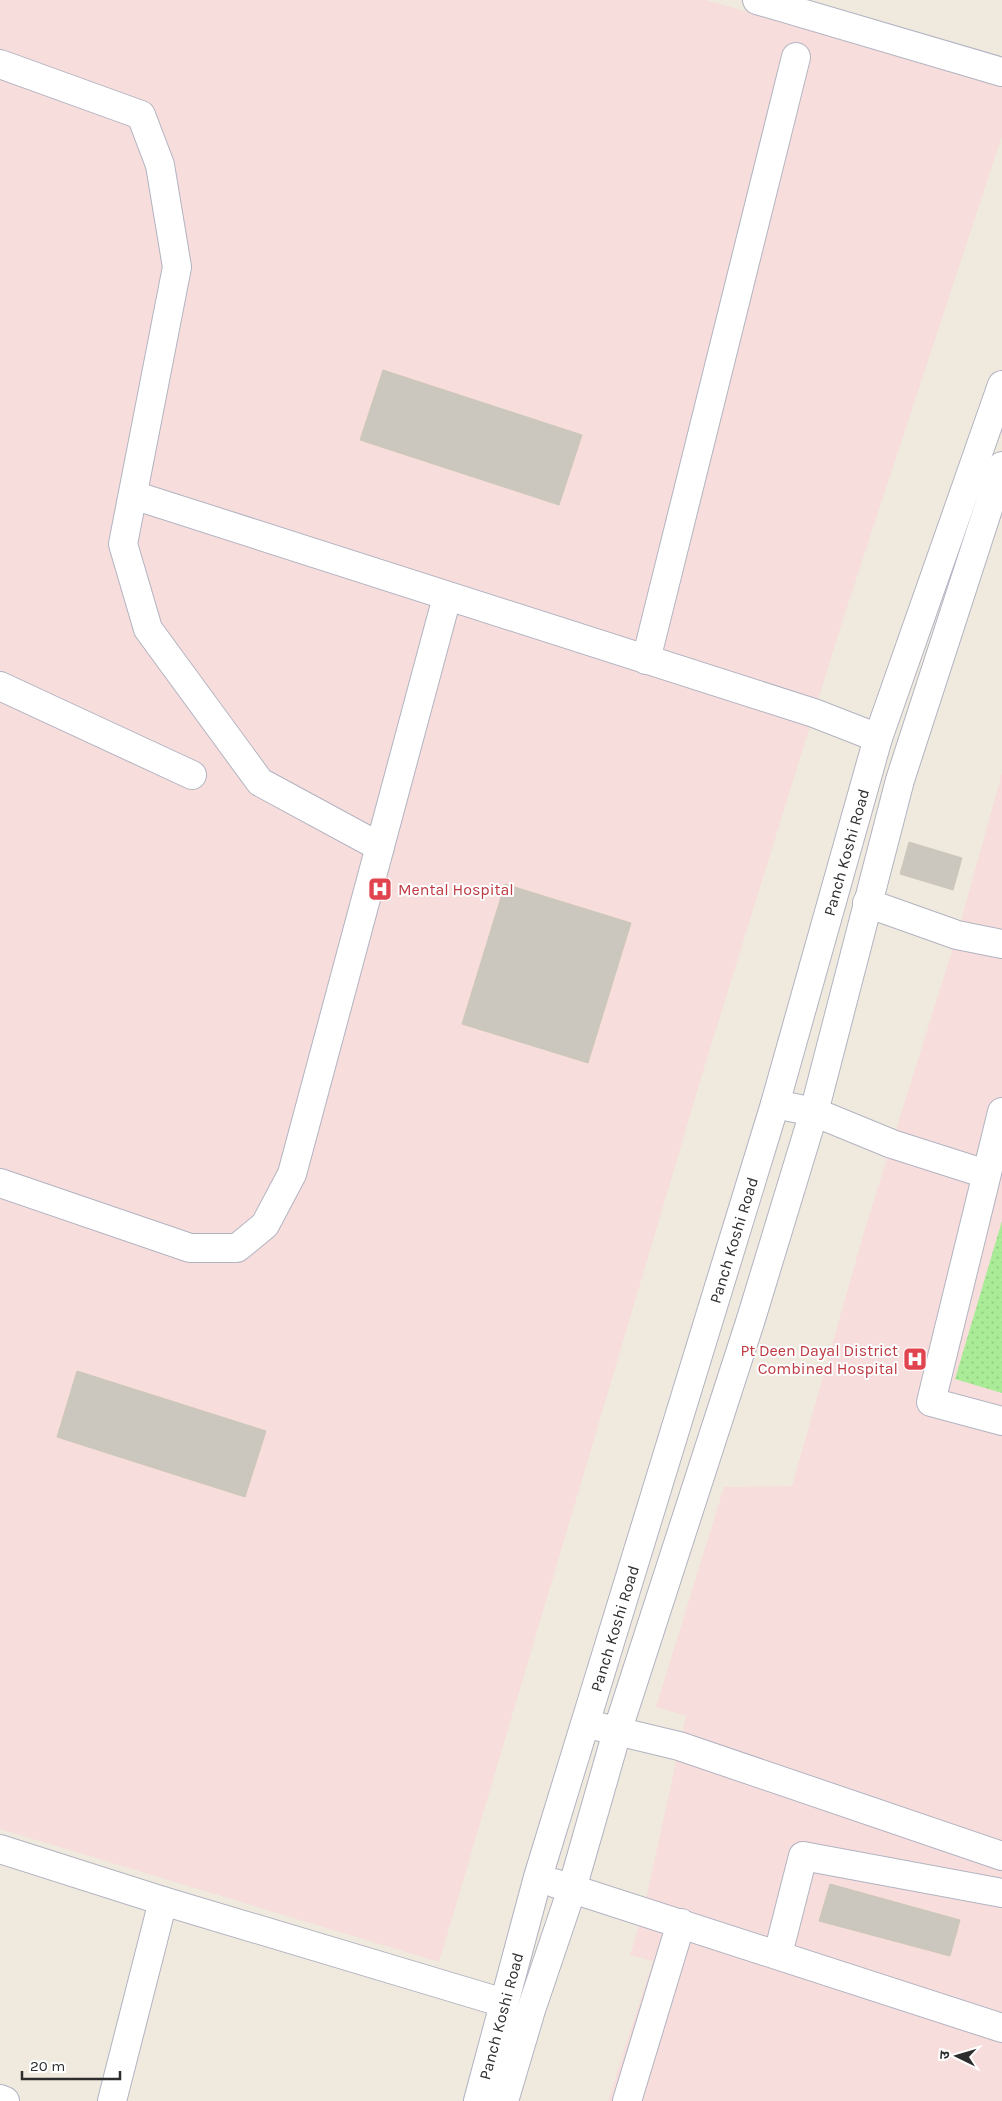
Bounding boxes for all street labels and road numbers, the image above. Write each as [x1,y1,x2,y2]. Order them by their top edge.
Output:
street label: Panch Koshi Road [819,787,873,918]
street label: Panch Koshi Road [705,1175,762,1306]
street label: Panch Koshi Road [586,1563,643,1694]
street label: Panch Koshi Road [475,1950,527,2082]

